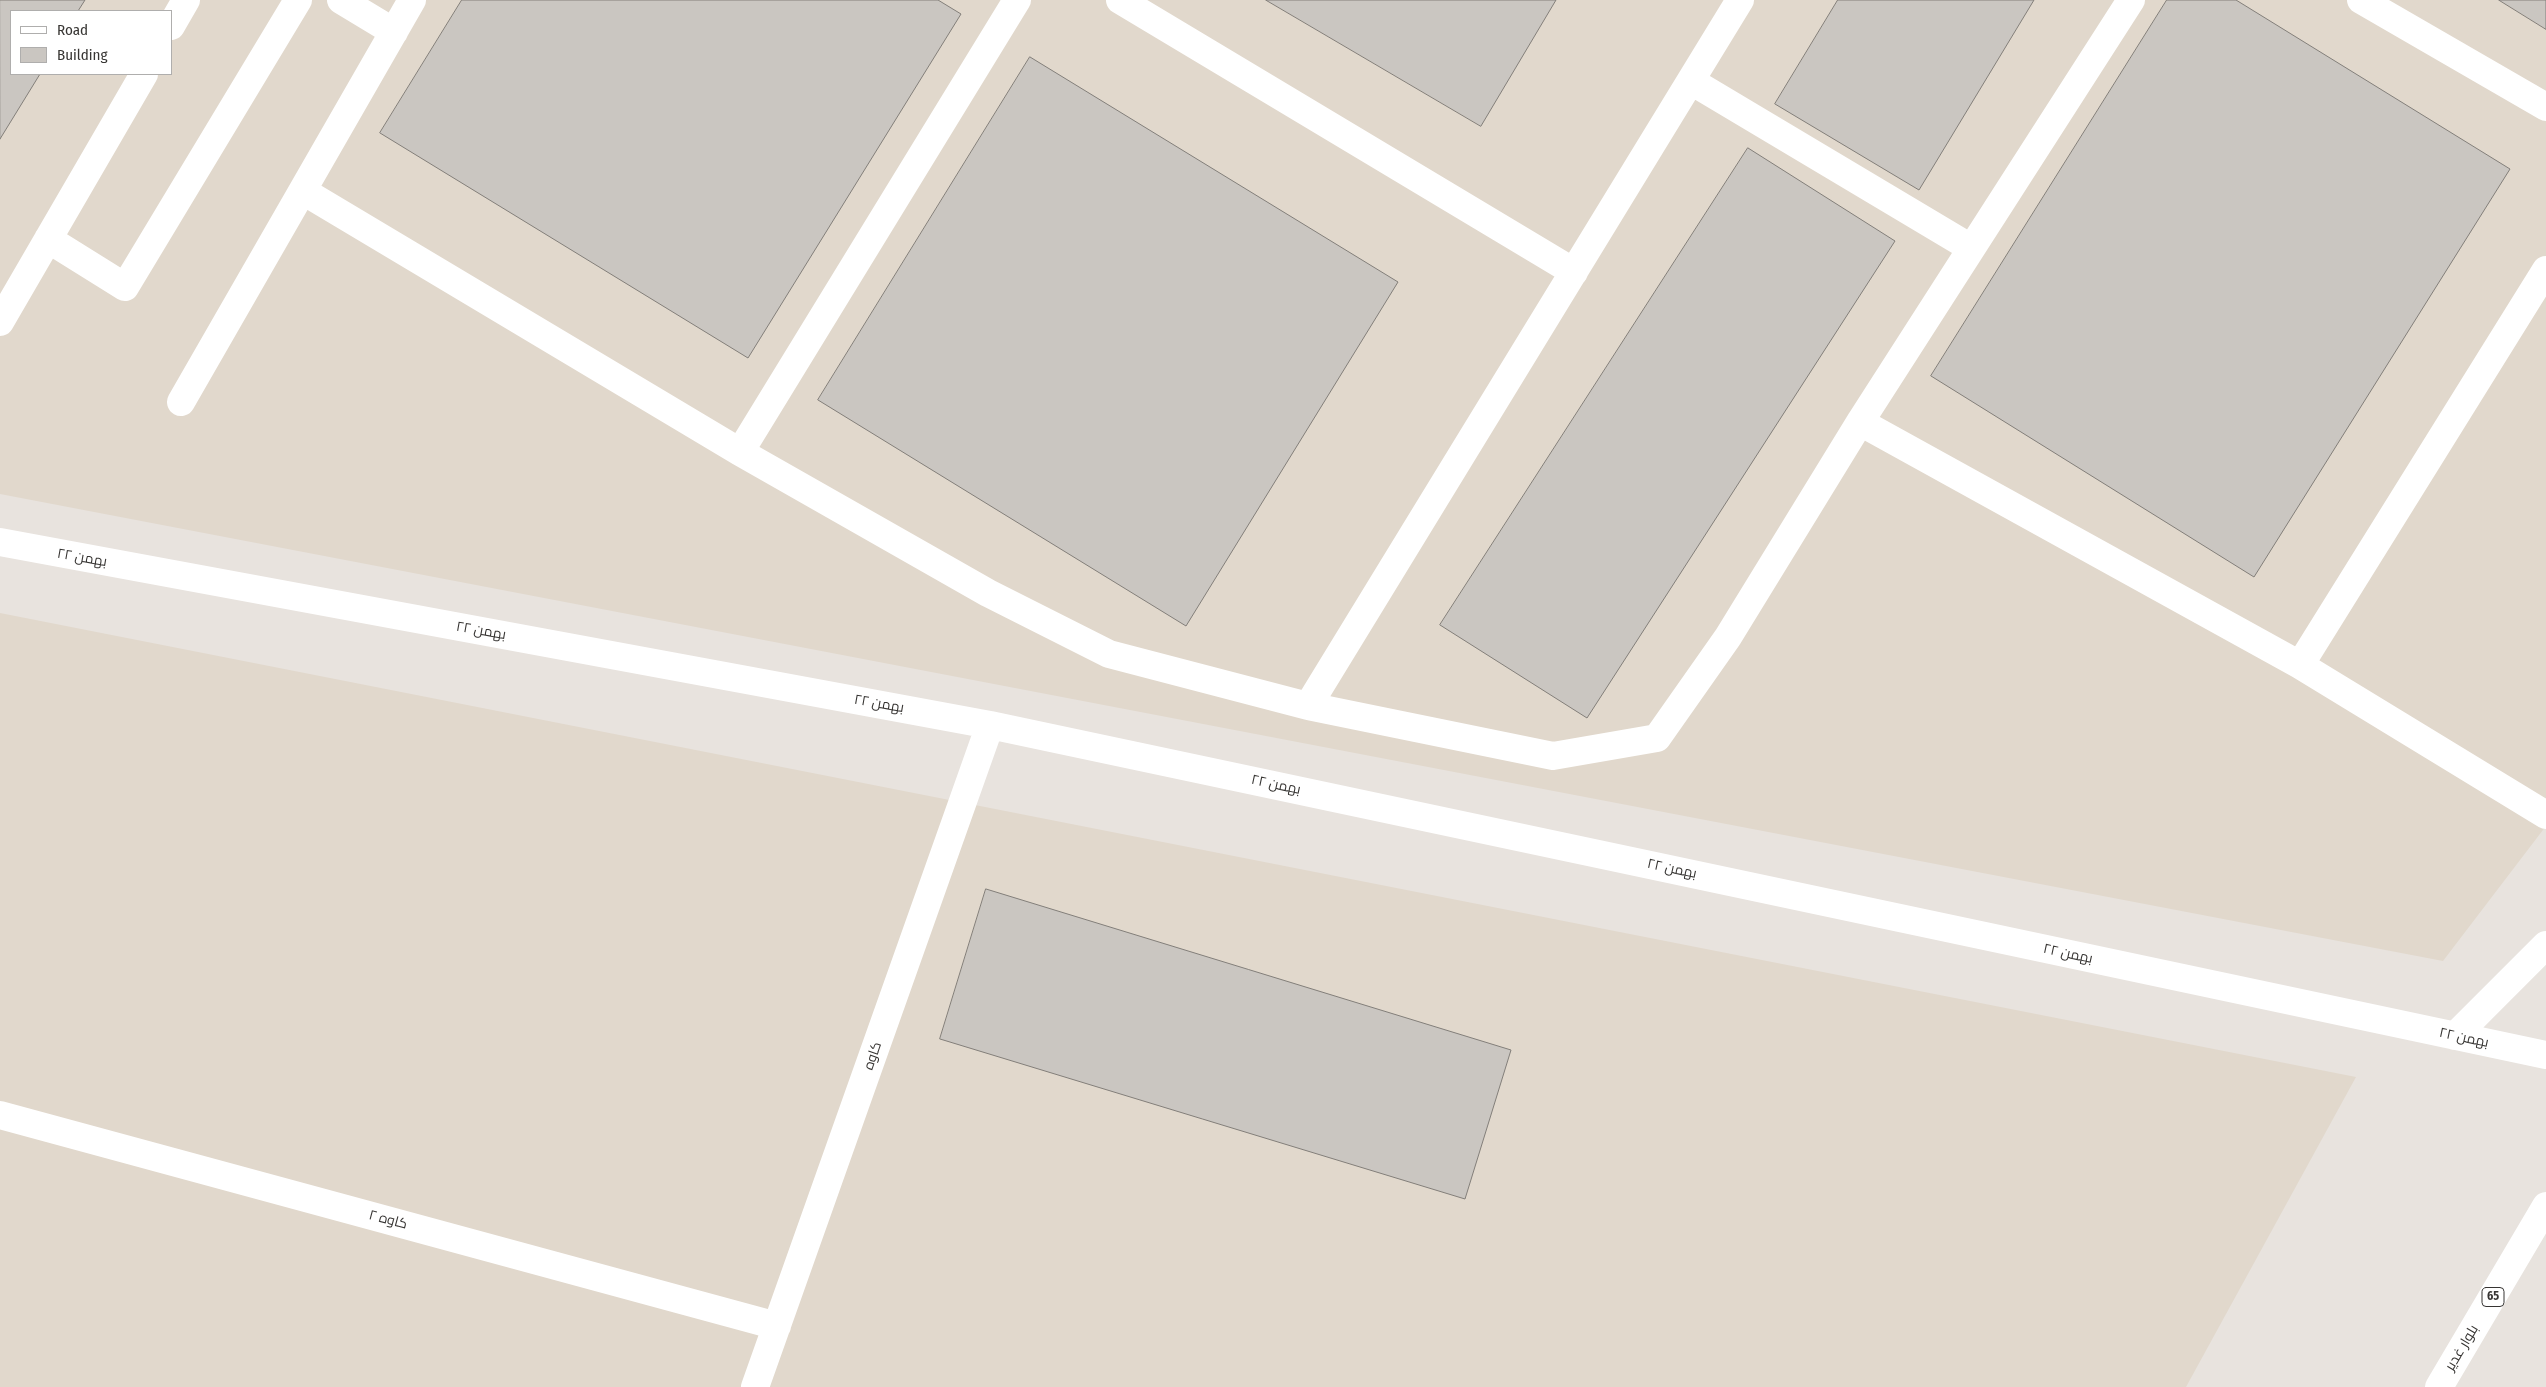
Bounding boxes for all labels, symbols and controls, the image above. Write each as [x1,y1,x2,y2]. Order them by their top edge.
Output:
legend [10,10,172,75]
text: Road [57,21,88,39]
text: Building [57,46,108,64]
street label: ۲۲ بهمن [56,545,108,571]
street label: ۲۲ بهمن [455,618,507,644]
street label: ۲۲ بهمن [853,691,905,717]
street label: ۲۲ بهمن [1250,772,1302,798]
street label: ۲۲ بهمن [1646,856,1698,882]
street label: ۲۲ بهمن [2042,941,2094,967]
street label: ۲۲ بهمن [2438,1025,2490,1051]
street label: کاوه [860,1040,886,1072]
street label: کاوه ۲ [367,1207,409,1233]
road number: 65 [2482,1288,2504,1306]
street label: بلوار غدیر [2442,1322,2482,1374]

